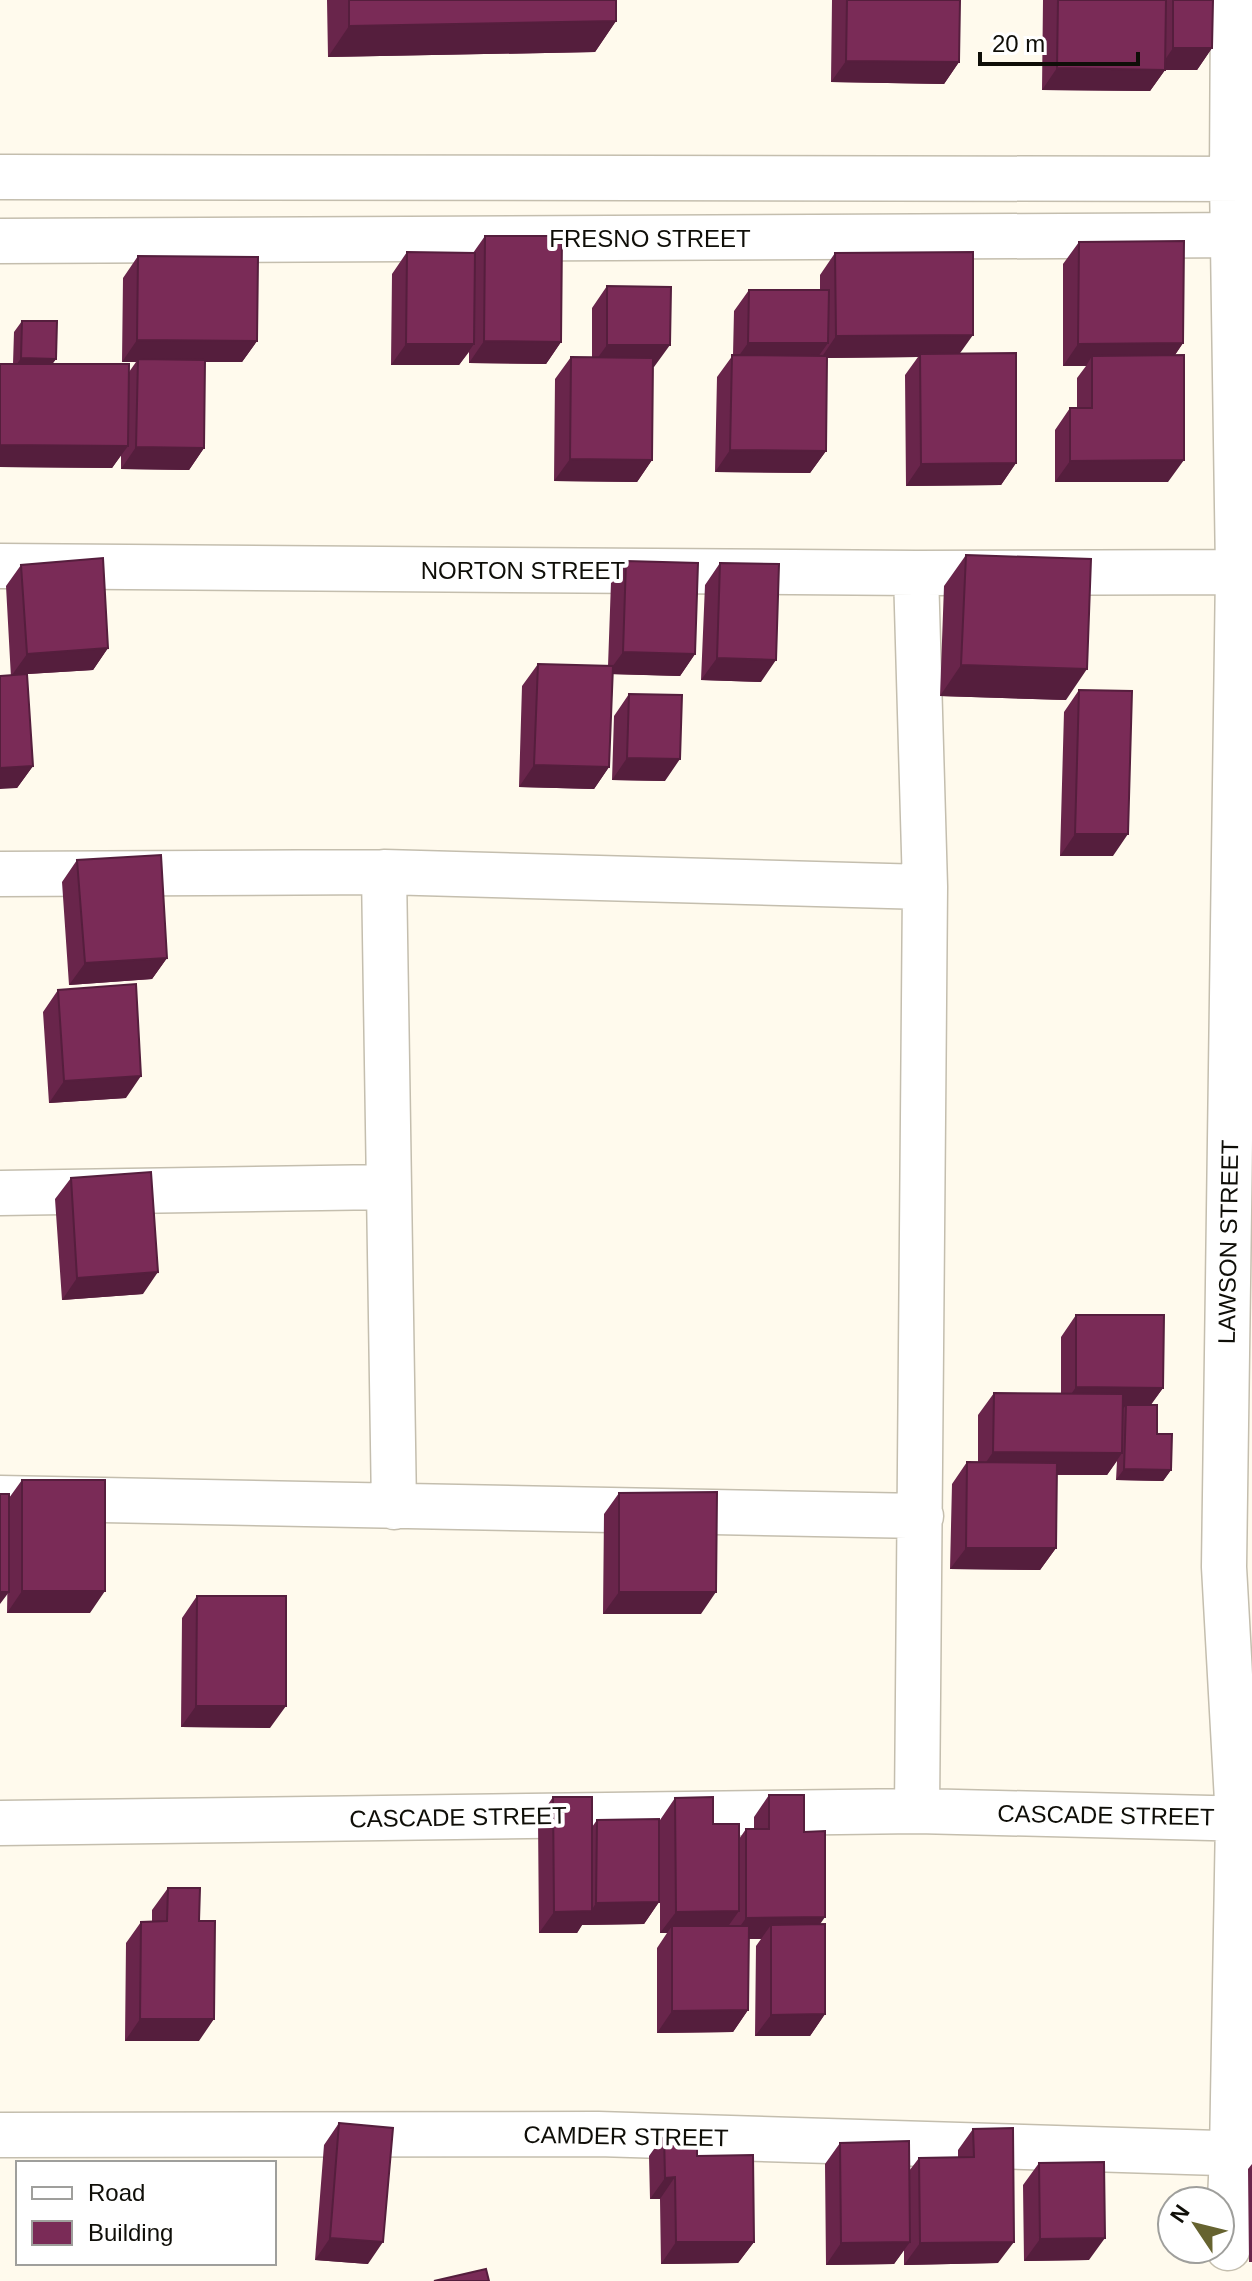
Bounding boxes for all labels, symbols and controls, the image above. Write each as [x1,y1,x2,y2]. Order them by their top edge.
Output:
scale bar [980,16,1138,66]
text: 20 m [992,30,1045,57]
street label: FRESNO STREET [549,225,751,252]
street label: NORTON STREET [421,557,626,584]
street label: LAWSON STREET [1213,1139,1243,1344]
street label: CASCADE STREET [997,1800,1215,1830]
street label: CASCADE STREET [349,1802,567,1832]
street label: CAMDER STREET [523,2121,729,2151]
legend [16,2161,276,2265]
text: Road [88,2179,145,2206]
north arrow [1156,2185,1236,2265]
text: N [1165,2200,1195,2227]
text: Building [88,2219,173,2246]

